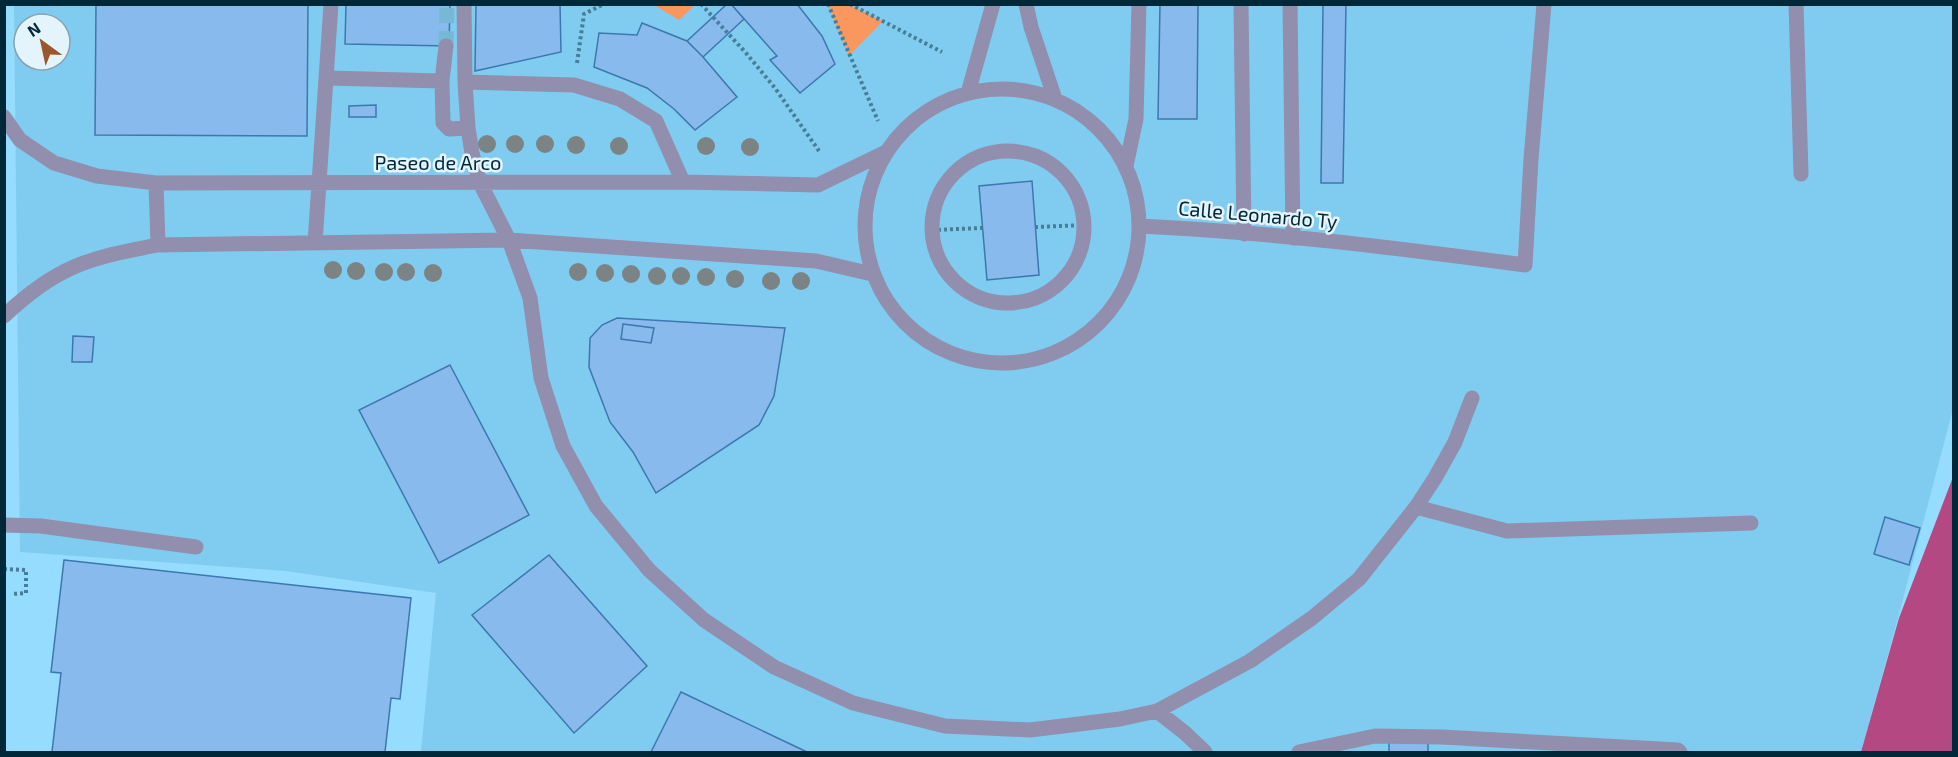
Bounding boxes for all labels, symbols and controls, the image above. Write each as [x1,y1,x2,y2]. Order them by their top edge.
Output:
north arrow [12,12,72,72]
text: N [24,18,44,40]
street label: Paseo de Arco [375,150,501,174]
street label: Calle Leonardo Ty [1177,195,1339,233]

